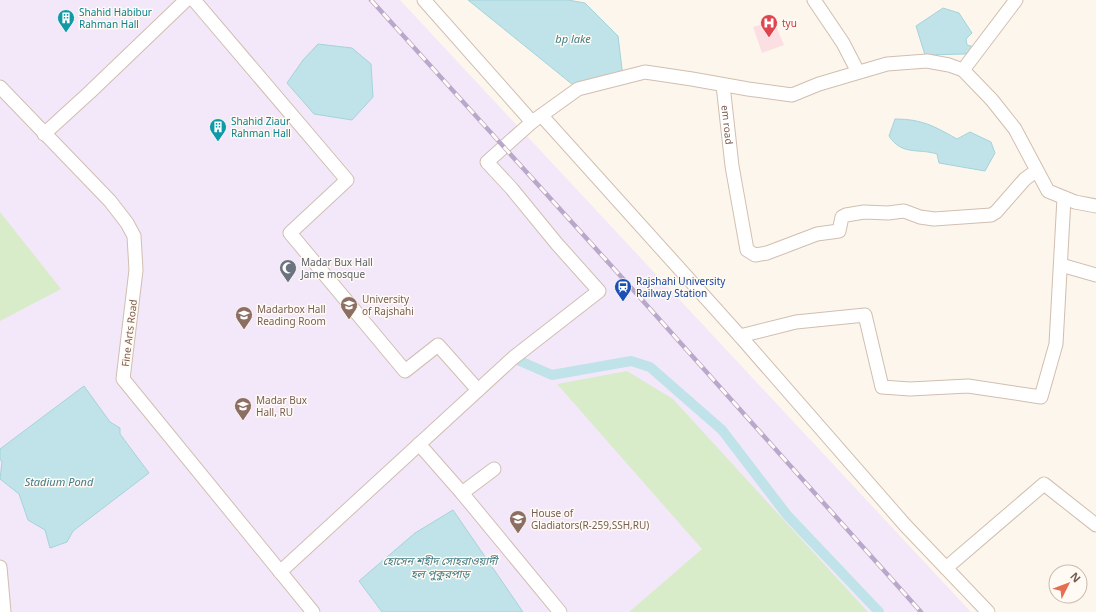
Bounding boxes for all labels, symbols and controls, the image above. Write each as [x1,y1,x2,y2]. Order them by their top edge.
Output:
place label: Shahid Habibur Rahman Hall [79,5,152,31]
building icon: Shahid Habibur Rahman Hall [56,8,76,33]
hospital icon: tyu [759,13,779,38]
place label: tyu [782,16,797,30]
water label: bp lake [555,31,591,46]
street label: em road [718,104,737,145]
place label: Shahid Ziaur Rahman Hall [231,114,291,140]
building icon: Shahid Ziaur Rahman Hall [208,117,228,142]
place label: Madar Bux Hall Jame mosque [300,255,373,281]
mosque icon: Madar Bux Hall Jame mosque [278,258,298,283]
place label: Rajshahi University Railway Station [636,274,726,300]
station icon: Rajshahi University Railway Station [613,277,633,302]
place label: University of Rajshahi [362,292,414,318]
school or university icon: University of Rajshahi [339,295,359,320]
street label: Fine Arts Road [118,299,140,367]
place label: Madarbox Hall Reading Room [257,302,326,328]
school or university icon: Madarbox Hall Reading Room [234,305,254,330]
place label: Madar Bux Hall, RU [256,393,308,419]
school or university icon: Madar Bux Hall, RU [233,396,253,421]
water label: Stadium Pond [25,474,94,489]
place label: House of Gladiators(R-259,SSH,RU) [531,506,649,532]
school or university icon: House of Gladiators(R-259,SSH,RU) [508,509,528,534]
water label: হোসেন শহীদ সোহরাওয়ার্দী হল পুকুরপাড় [383,553,499,581]
north arrow [1048,564,1088,604]
text: N [1067,569,1084,585]

